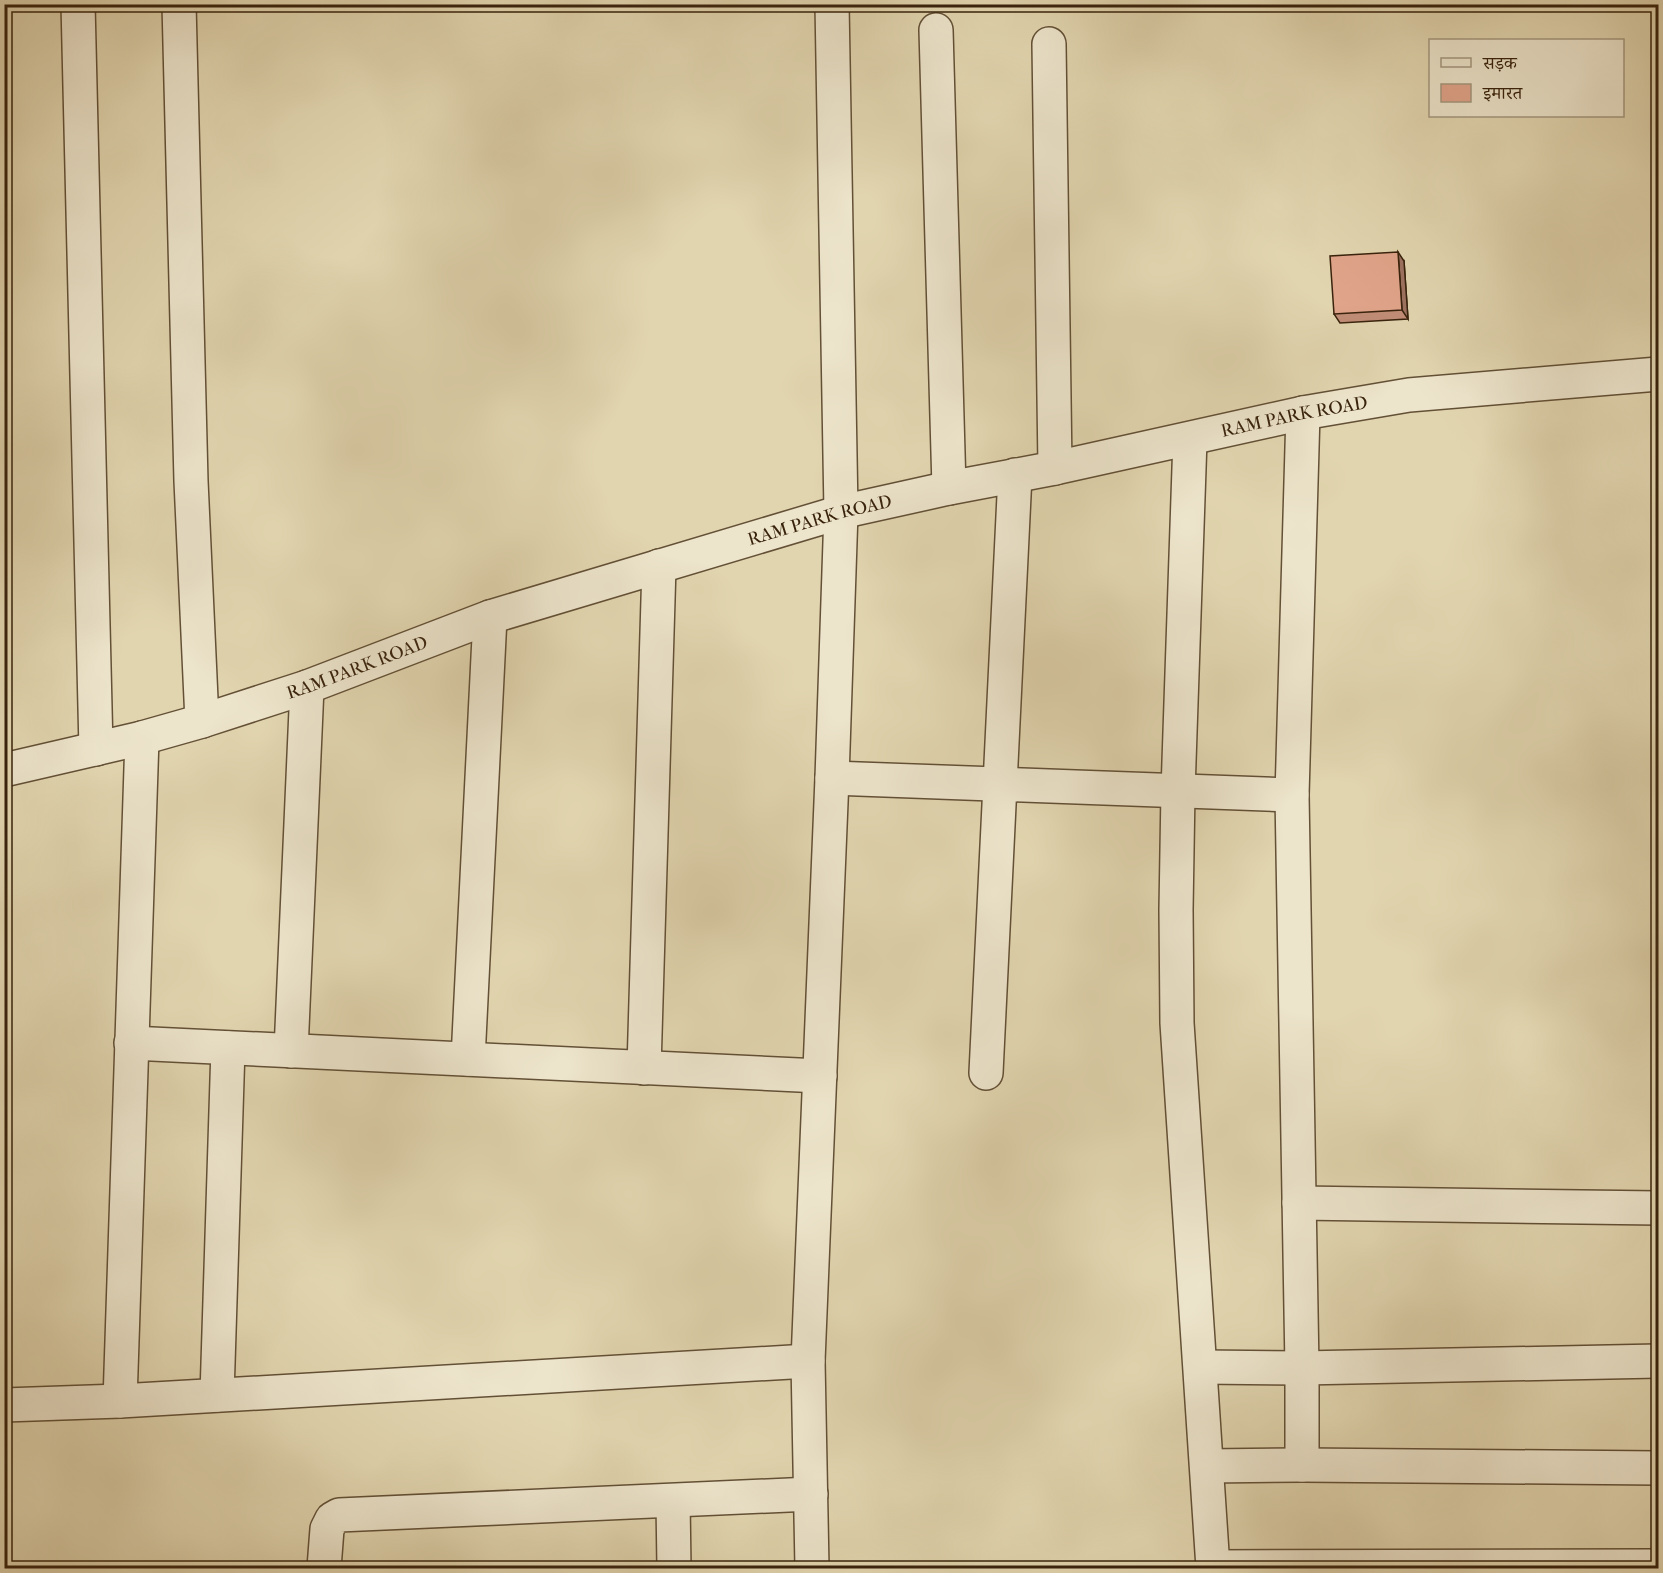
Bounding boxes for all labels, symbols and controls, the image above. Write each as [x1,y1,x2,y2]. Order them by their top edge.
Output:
legend [1429,39,1624,117]
text: सड़क [1482,53,1518,74]
text: इमारत [1482,83,1523,104]
street label: RAM PARK ROAD [1219,392,1369,442]
street label: RAM PARK ROAD [745,491,894,550]
street label: RAM PARK ROAD [284,632,431,704]

